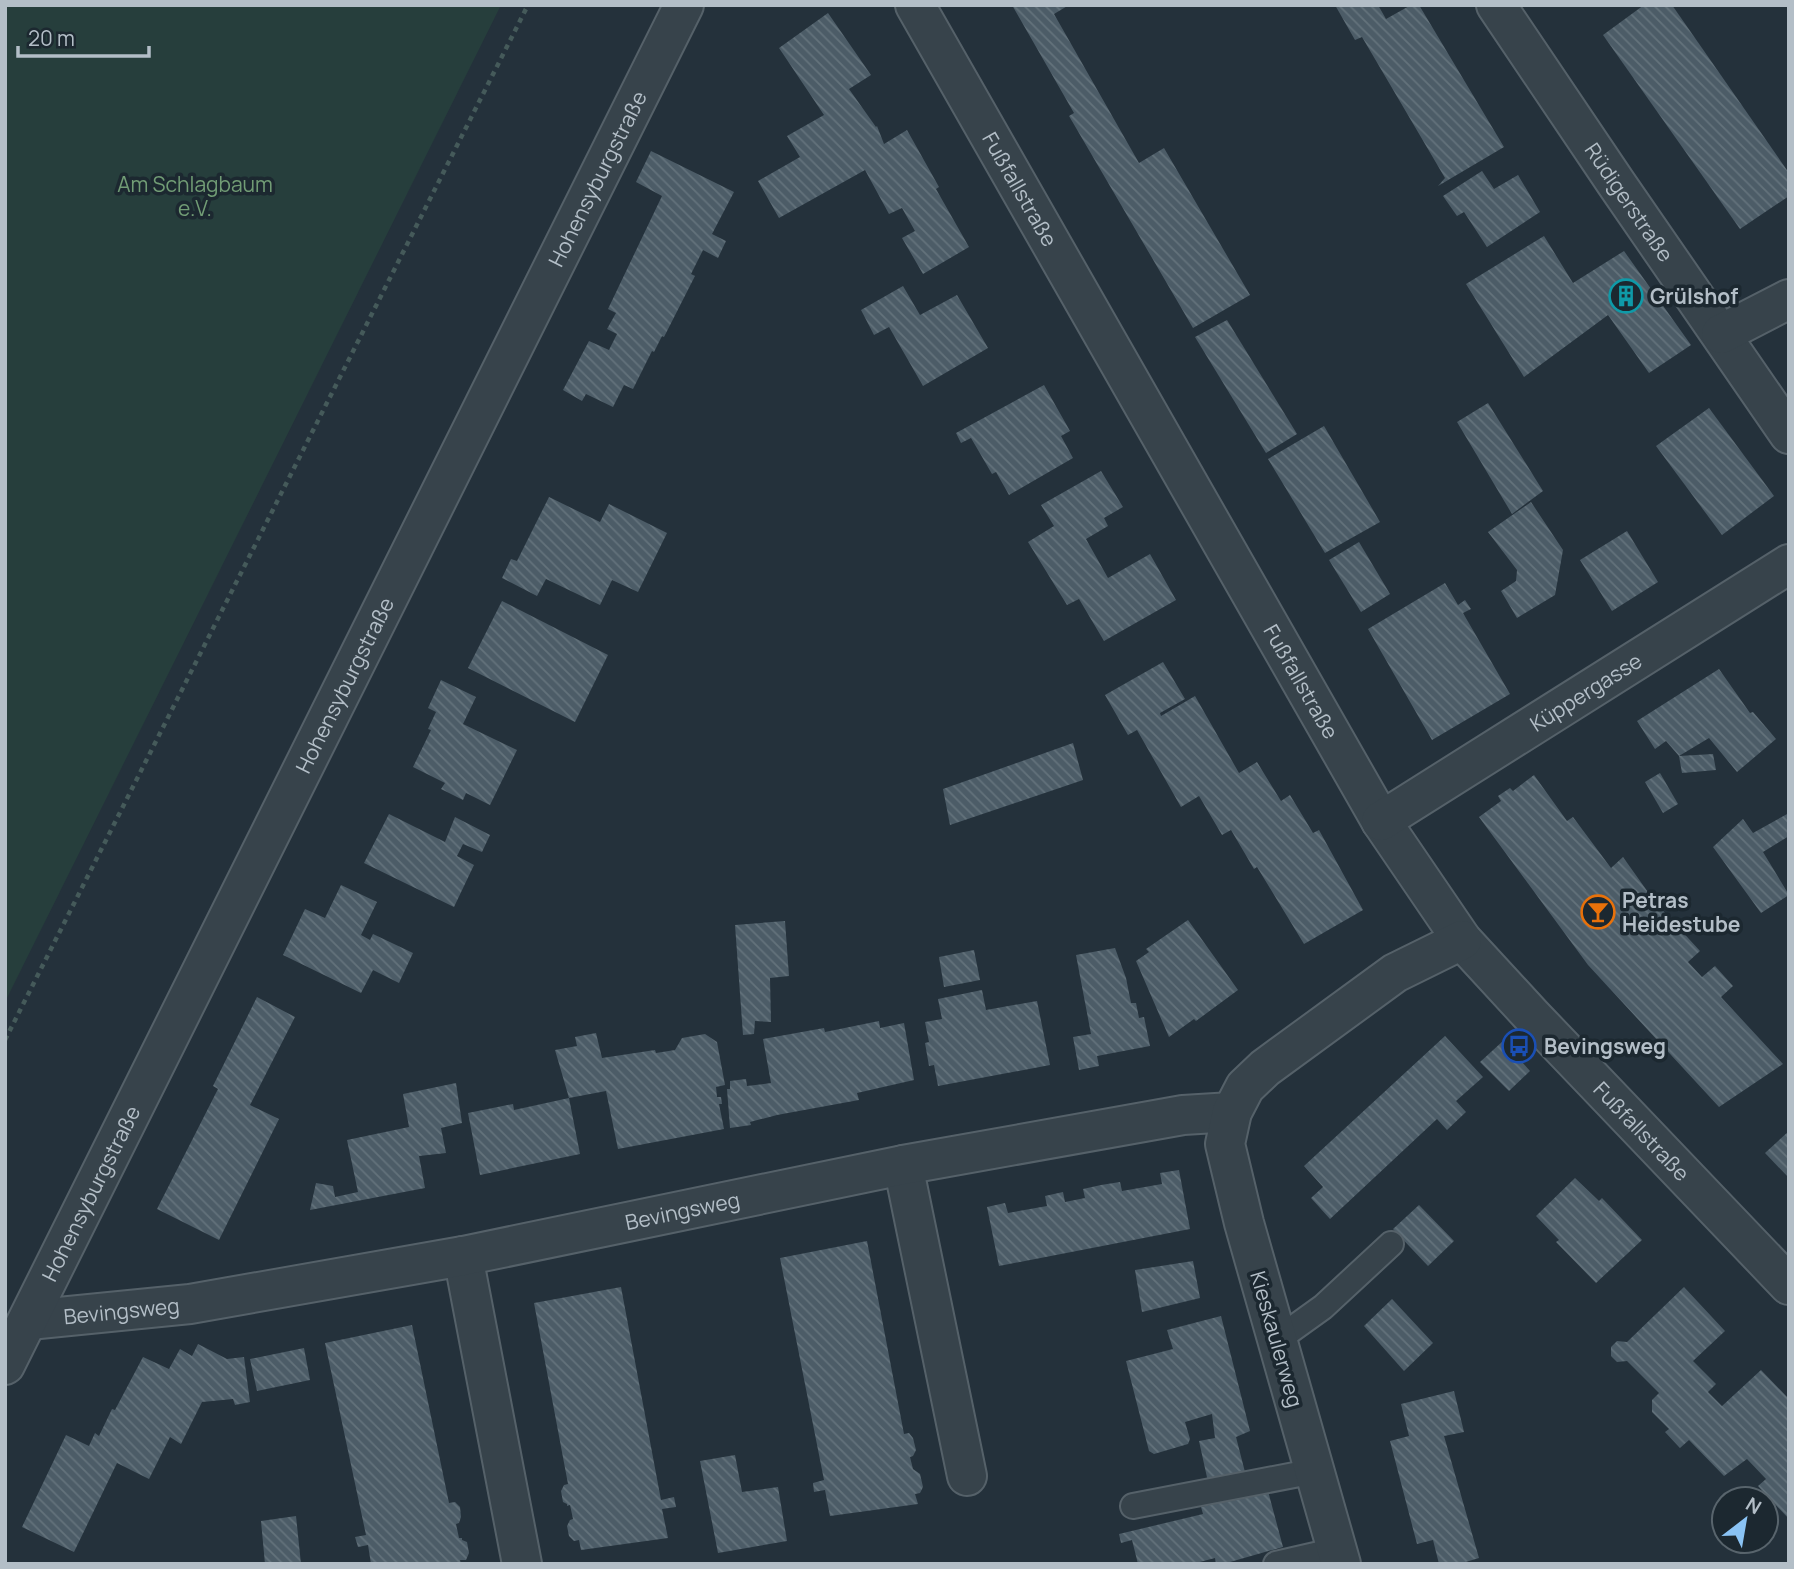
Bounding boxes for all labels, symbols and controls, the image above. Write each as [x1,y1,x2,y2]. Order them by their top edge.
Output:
scale bar [18,14,149,58]
text: 20 m [28,24,75,52]
street label: Hohensyburgstraße [542,86,653,271]
street label: Fußfallstraße [976,127,1064,251]
street label: Rüdigerstraße [1579,137,1680,267]
park label: Am Schlagbaum e.V. [117,170,273,222]
building icon: Grülshof [1607,277,1645,315]
place label: Grülshof [1650,282,1738,310]
street label: Hohensyburgstraße [289,592,400,778]
street label: Fußfallstraße [1258,619,1345,744]
street label: Küppergasse [1525,646,1647,738]
place label: Petras Heidestube [1622,886,1740,938]
bar icon: Petras Heidestube [1579,893,1617,931]
bus stop icon: Bevingsweg [1500,1027,1538,1065]
place label: Bevingsweg [1544,1032,1666,1060]
street label: Fußfallstraße [1588,1075,1696,1187]
street label: Hohensyburgstraße [35,1101,146,1286]
street label: Bevingsweg [623,1185,742,1236]
street label: Kieskaulerweg [1244,1268,1310,1410]
street label: Bevingsweg [62,1291,181,1330]
north arrow [1710,1485,1780,1555]
text: N [1741,1491,1766,1520]

